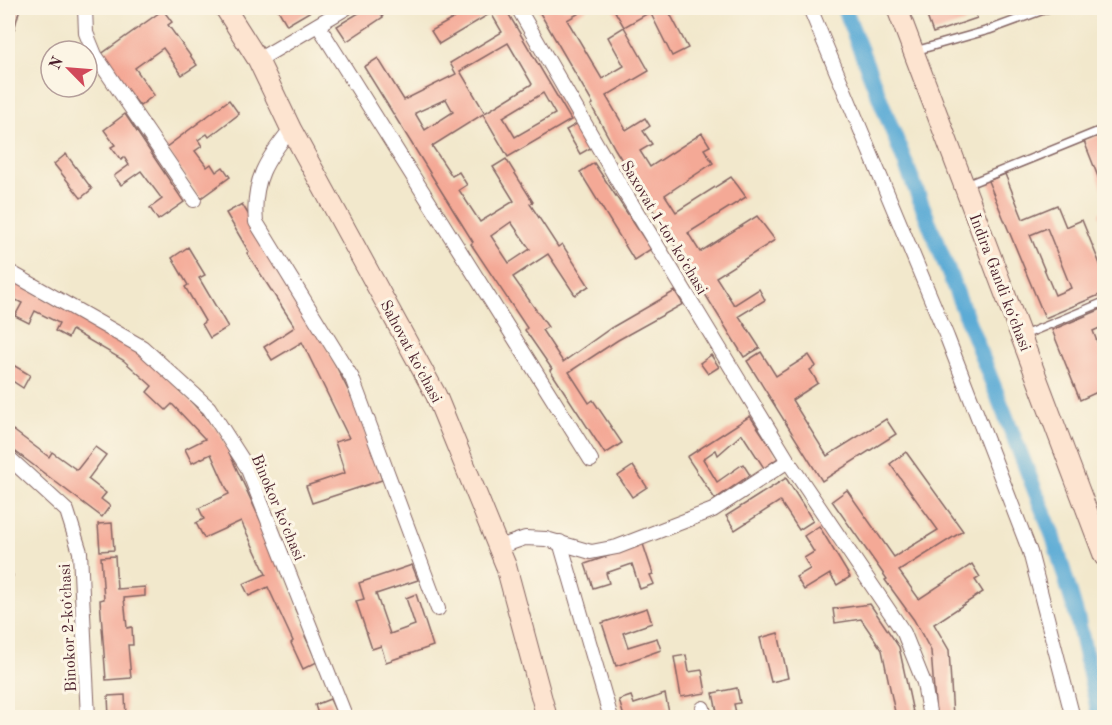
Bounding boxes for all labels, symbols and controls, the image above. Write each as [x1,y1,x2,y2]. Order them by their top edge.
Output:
north arrow [39,39,99,99]
text: N [47,54,67,72]
street label: Saxovat 1-tor koʻchasi [617,158,710,298]
street label: Indira Gandi koʻchasi [965,212,1033,354]
street label: Sahovat koʻchasi [376,298,444,406]
street label: Binokor koʻchasi [248,452,307,563]
street label: Binokor 2-koʻchasi [58,563,80,693]

